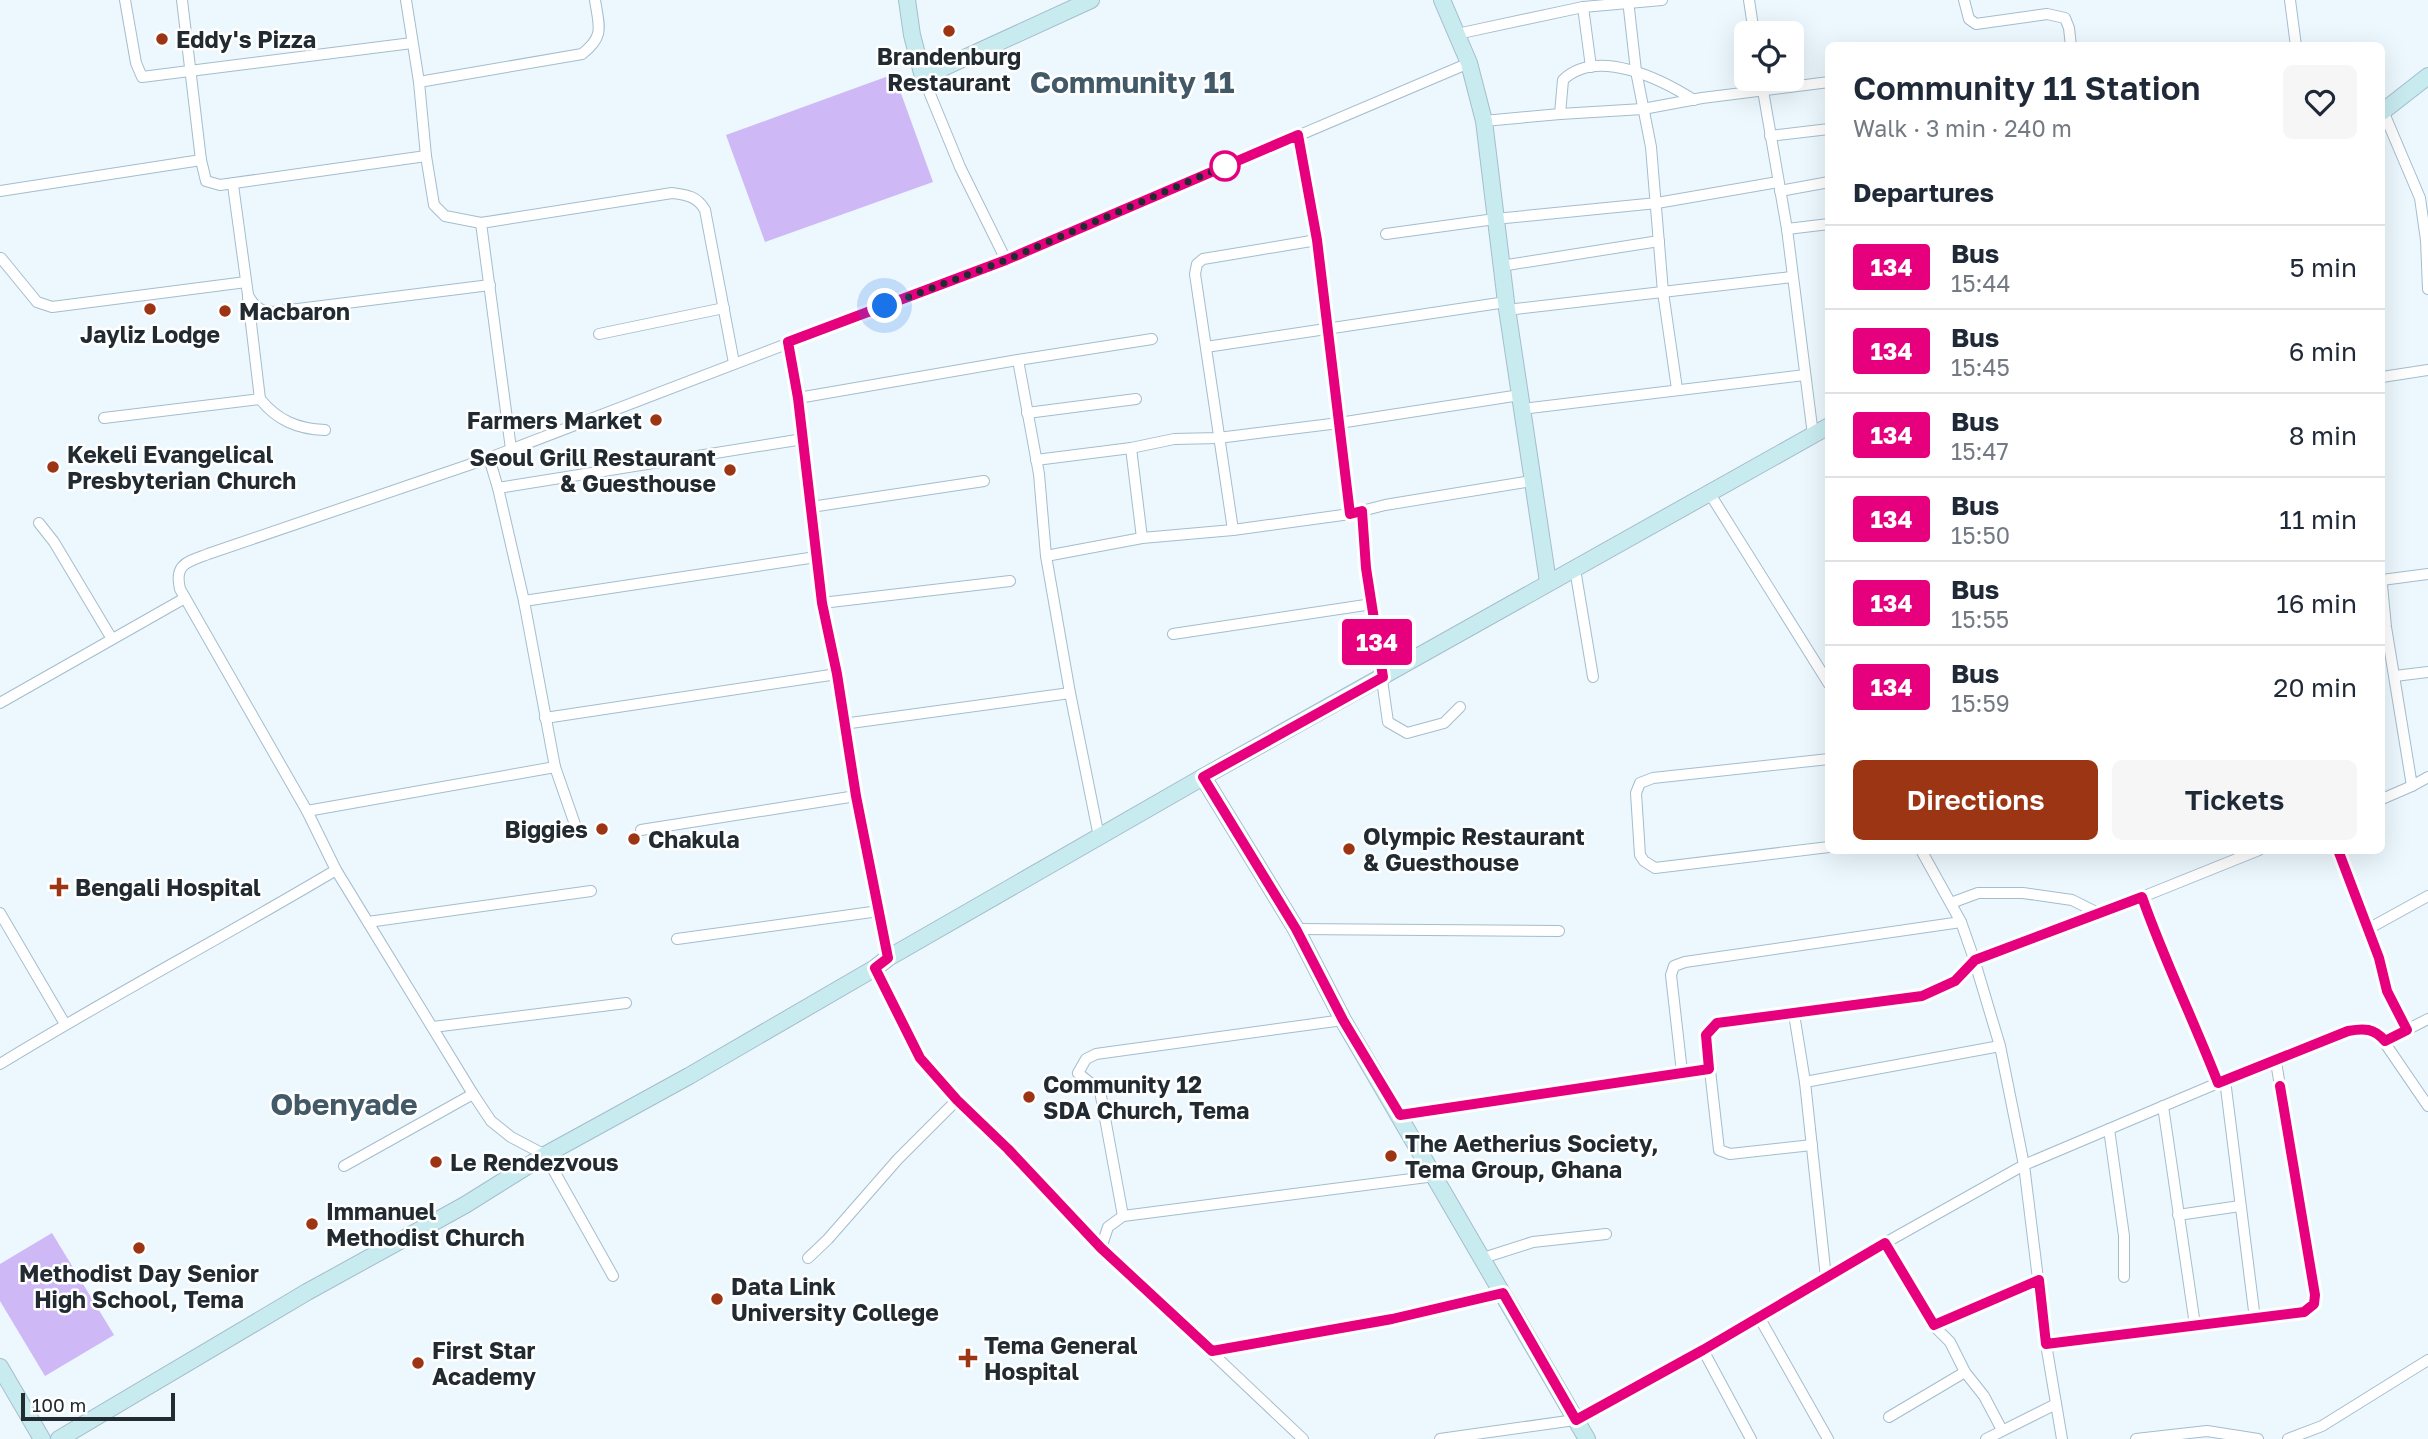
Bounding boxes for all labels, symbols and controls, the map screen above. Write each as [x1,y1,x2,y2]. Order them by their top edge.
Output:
map controls [1734,21,1804,91]
button: locate [1734,21,1804,91]
marker: Brandenburg Restaurant [941,23,957,39]
place label: Eddy's Pizza [176,25,316,53]
marker: Eddy's Pizza [154,31,170,47]
place label: Brandenburg Restaurant [877,42,1021,96]
district label: Community 11 [1030,64,1234,100]
button: heart [2283,65,2357,139]
text: Community 11 Station [1853,68,2200,107]
text: Walk · 3 min · 240 m [1853,114,2072,142]
unlabelled marker [1210,151,1240,181]
text: Departures [1853,177,1994,208]
text: Bus [1951,238,1999,269]
text: 134 [1871,252,1913,281]
text: 5 min [2289,252,2357,283]
text: 15:44 [1951,269,2010,297]
your location [867,288,902,323]
place label: Macbaron [239,297,350,325]
marker: Jayliz Lodge [142,301,158,317]
marker: Macbaron [217,303,233,319]
place label: Jayliz Lodge [80,320,220,348]
text: Bus [1951,322,1999,353]
text: 134 [1871,336,1913,365]
text: 6 min [2289,336,2357,367]
text: 15:45 [1951,353,2010,381]
place label: Farmers Market [467,406,642,434]
text: Bus [1951,406,1999,437]
marker: Farmers Market [648,412,664,428]
text: 134 [1871,420,1913,449]
text: 8 min [2289,420,2357,451]
text: 15:47 [1951,437,2009,465]
place label: Kekeli Evangelical Presbyterian Church [67,440,296,494]
place label: Seoul Grill Restaurant & Guesthouse [469,443,716,497]
marker: Kekeli Evangelical Presbyterian Church [45,459,61,475]
marker: Seoul Grill Restaurant & Guesthouse [722,462,738,478]
text: Bus [1951,490,1999,521]
text: 134 [1871,504,1913,533]
text: 11 min [2279,504,2357,535]
text: 15:50 [1951,521,2010,549]
text: Bus [1951,574,1999,605]
text: 134 [1871,588,1913,617]
text: 16 min [2276,588,2357,619]
text: 15:55 [1951,605,2009,633]
line badge: 134 [1337,619,1417,665]
text: 134 [1356,627,1398,656]
text: Bus [1951,658,1999,689]
text: 134 [1871,672,1913,701]
text: 20 min [2273,672,2357,703]
text: 15:59 [1951,689,2010,717]
button: Directions [1853,760,2098,840]
button: Tickets [2112,760,2357,840]
place label: Biggies [504,815,588,843]
marker: Biggies [594,821,610,837]
place label: Olympic Restaurant & Guesthouse [1363,822,1585,876]
place label: Chakula [648,825,740,853]
marker: Chakula [626,831,642,847]
marker: Olympic Restaurant & Guesthouse [1341,841,1357,857]
place label: Bengali Hospital [75,873,261,901]
marker: Bengali Hospital [49,877,69,897]
place label: Community 12 SDA Church, Tema [1043,1070,1249,1124]
district label: Obenyade [270,1086,418,1122]
marker: Community 12 SDA Church, Tema [1021,1089,1037,1105]
place label: The Aetherius Society, Tema Group, Ghana [1405,1129,1659,1183]
place label: Le Rendezvous [450,1148,619,1176]
marker: The Aetherius Society, Tema Group, Ghana [1383,1148,1399,1164]
marker: Le Rendezvous [428,1154,444,1170]
place label: Immanuel Methodist Church [326,1197,525,1251]
marker: Immanuel Methodist Church [304,1216,320,1232]
marker: Methodist Day Senior High School, Tema [131,1240,147,1256]
place label: Methodist Day Senior High School, Tema [19,1259,259,1313]
place label: Data Link University College [731,1272,939,1326]
marker: Data Link University College [709,1291,725,1307]
place label: Tema General Hospital [984,1331,1138,1385]
place label: First Star Academy [432,1336,536,1390]
marker: Tema General Hospital [958,1348,978,1368]
marker: First Star Academy [410,1355,426,1371]
scale bar [21,1390,175,1422]
text: 100 m [32,1393,86,1416]

